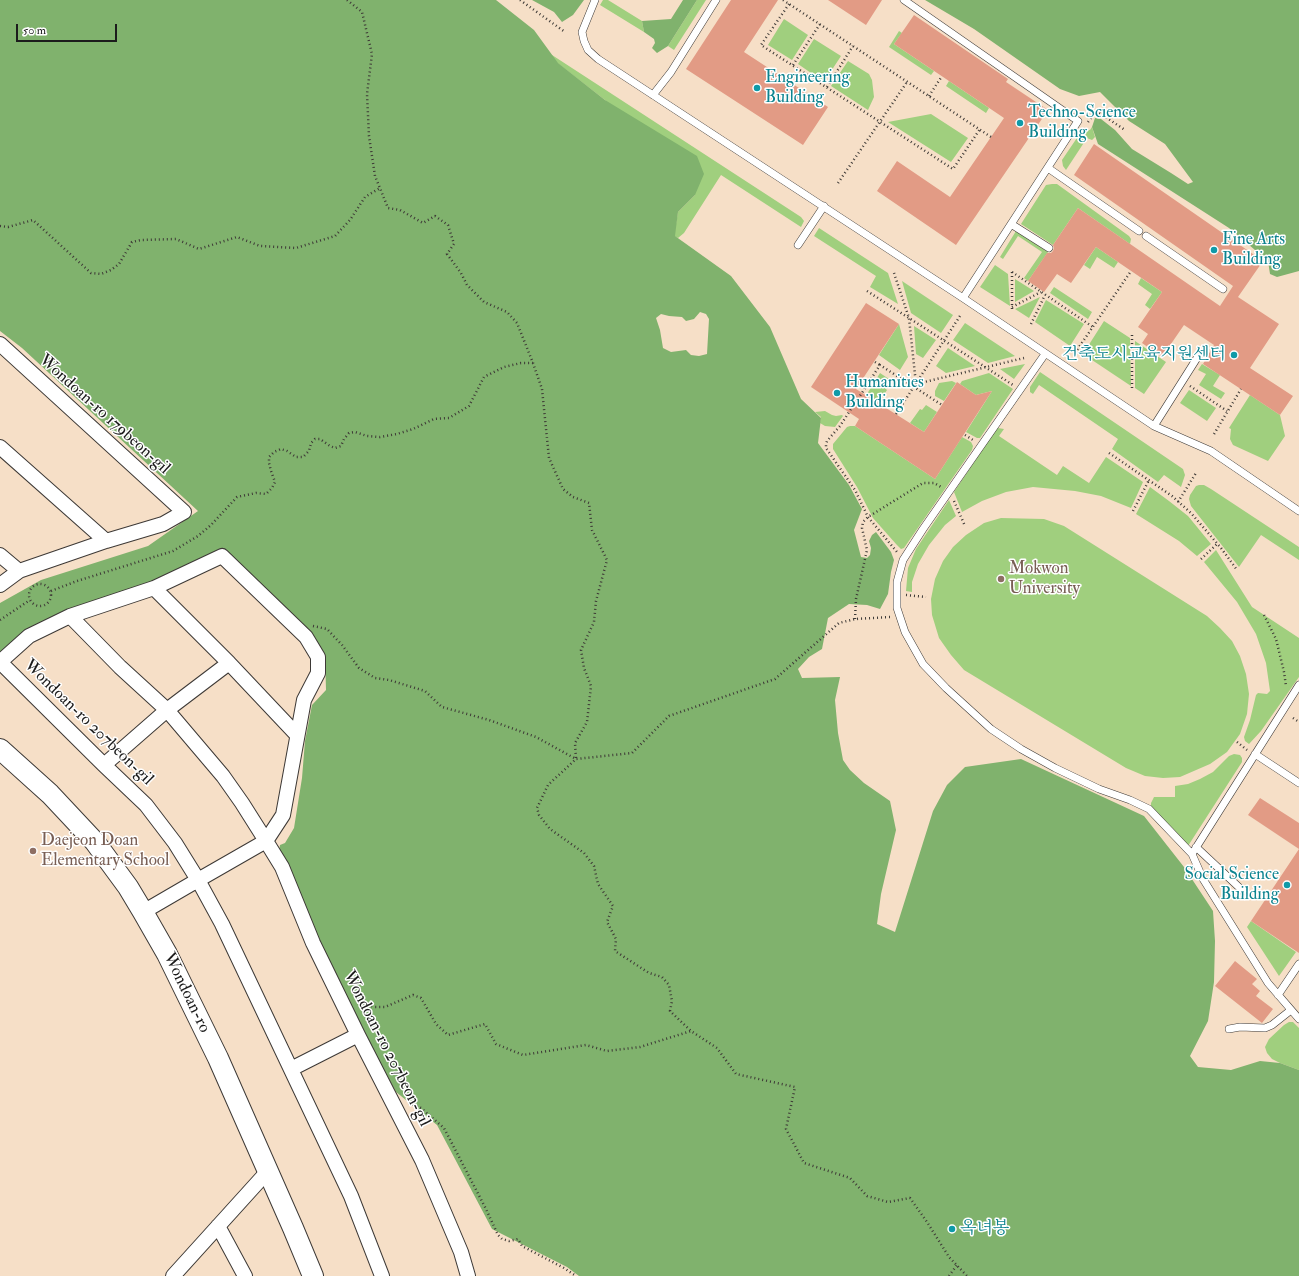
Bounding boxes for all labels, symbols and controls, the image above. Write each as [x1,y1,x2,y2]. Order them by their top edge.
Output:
scale bar [18,16,119,42]
text: 50 m [23,23,46,38]
place label: Engineering Building [765,68,850,108]
marker: Engineering Building [752,83,762,93]
place label: Techno-Science Building [1028,103,1136,143]
marker: Techno-Science Building [1015,118,1025,128]
place label: Fine Arts Building [1222,230,1285,270]
marker: Fine Arts Building [1209,245,1219,255]
place label: 건축도시교육지원센터 [1062,345,1226,365]
marker: 건축도시교육지원센터 [1229,350,1239,360]
street label: Wondoan-ro 179beon-gil [34,351,174,479]
place label: Humanities Building [845,373,924,413]
marker: Humanities Building [832,388,842,398]
place label: Mokwon University [1009,559,1080,599]
marker: Mokwon University [996,574,1006,584]
street label: Wondoan-ro 207beon-gil [19,656,157,790]
place label: Daejeon Doan Elementary School [41,831,169,871]
marker: Daejeon Doan Elementary School [28,846,38,856]
place label: Social Science Building [1185,865,1279,905]
marker: Social Science Building [1282,880,1292,890]
street label: Wondoan-ro [158,950,214,1036]
street label: Wondoan-ro 207beon-gil [338,968,434,1130]
place label: 옥녀봉 [960,1219,1009,1239]
marker: 옥녀봉 [947,1224,957,1234]

